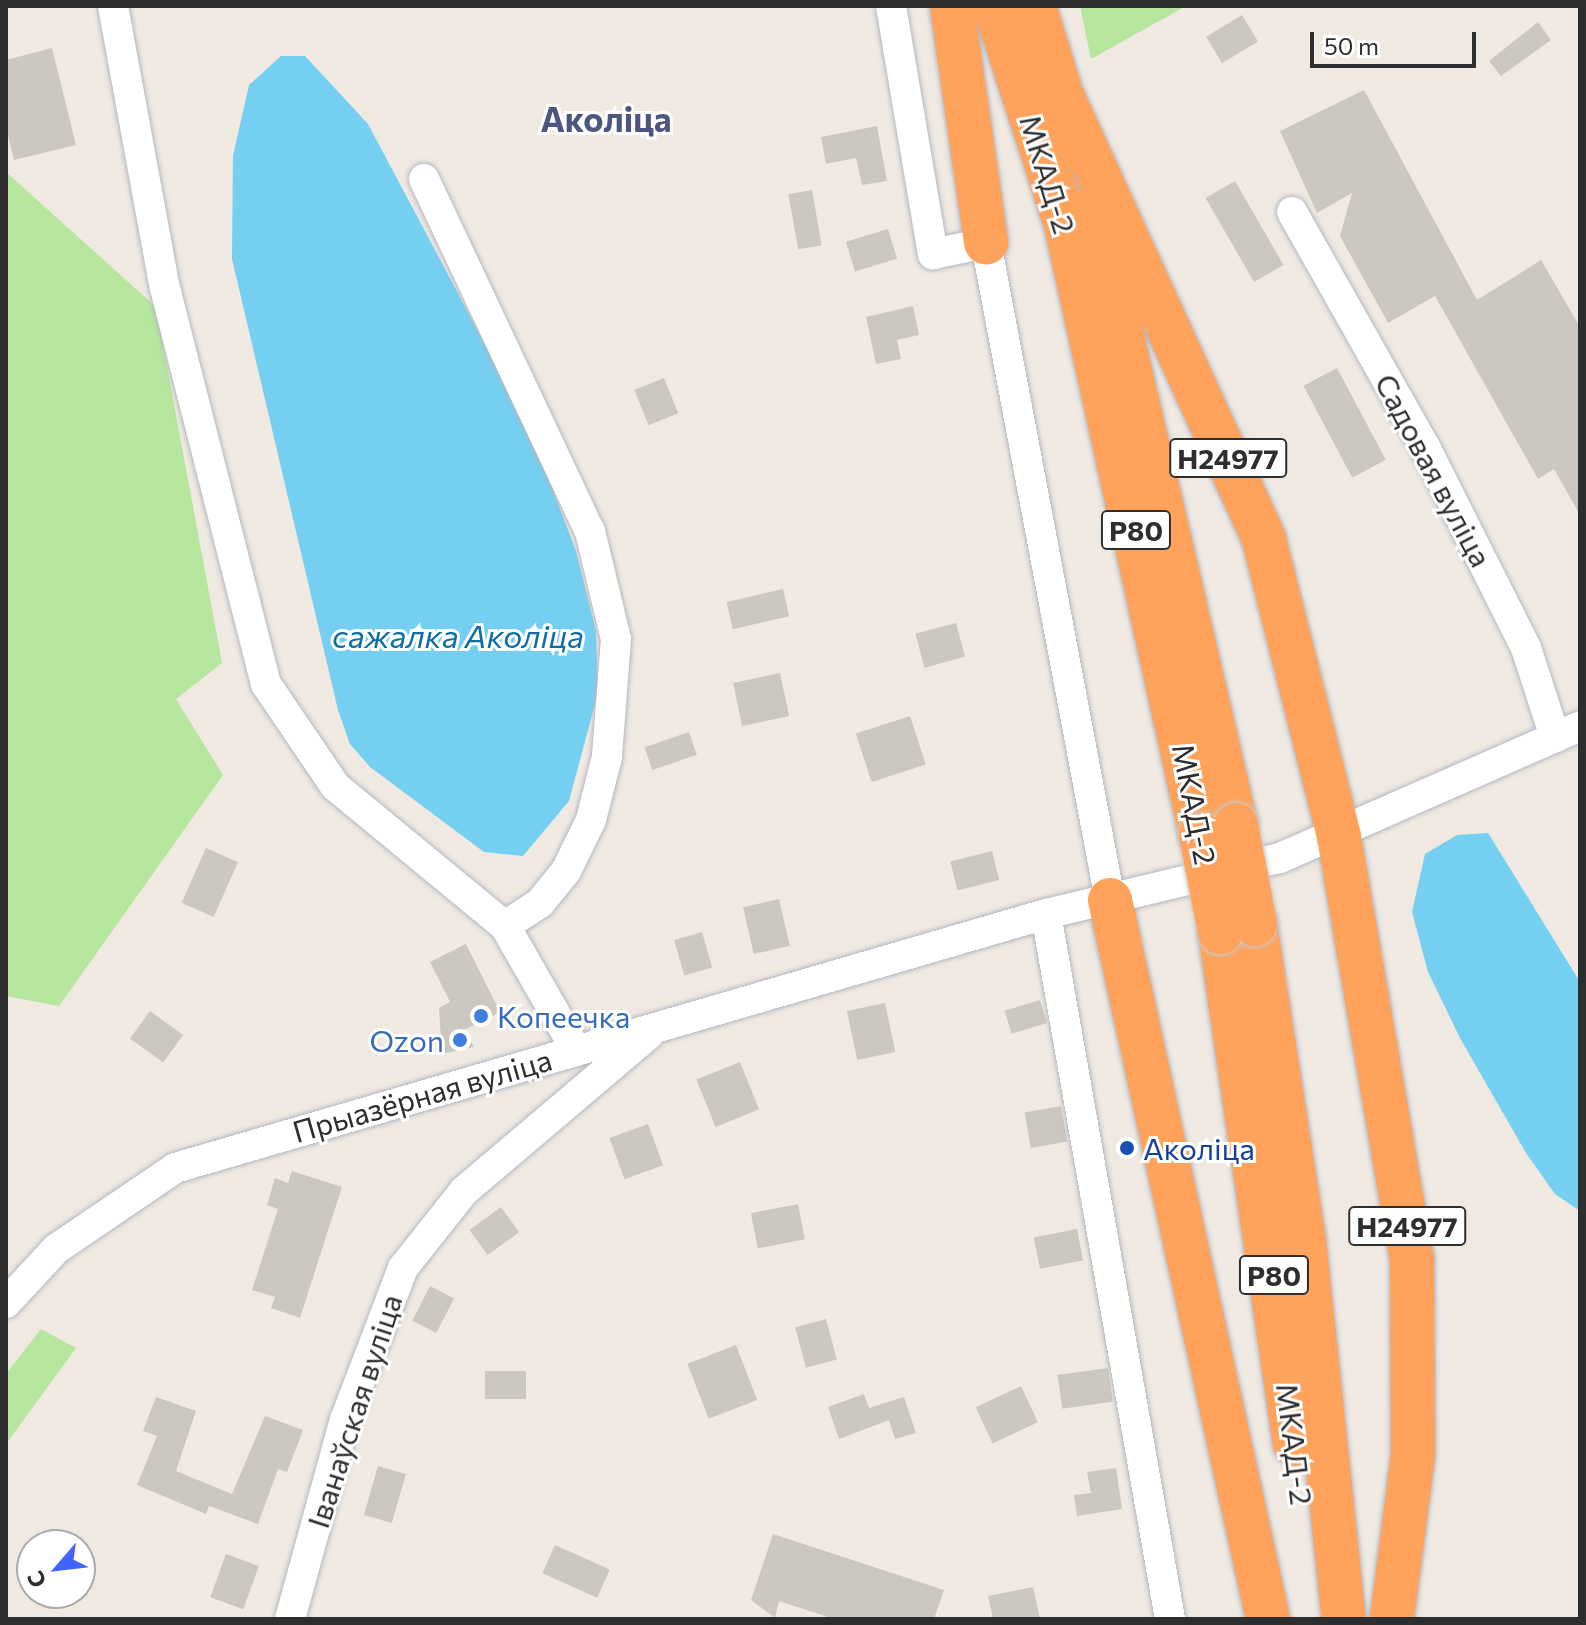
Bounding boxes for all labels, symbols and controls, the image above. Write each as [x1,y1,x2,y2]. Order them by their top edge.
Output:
scale bar [1314,16,1480,66]
text: 50 m [1324,31,1379,60]
district label: Аколіца [540,99,672,139]
street label: МКАД-2 [1013,110,1083,238]
street label: Садовая вуліца [1368,368,1500,572]
road number: Н24977 [1168,434,1288,482]
road number: Р80 [1100,506,1172,554]
water label: сажалка Аколіца [332,616,584,654]
street label: МКАД-2 [1166,741,1224,867]
place label: Копеечка [497,998,630,1034]
marker: Копеечка [472,1007,490,1025]
place label: Ozon [370,1022,444,1058]
marker: Ozon [451,1031,469,1049]
street label: Прыазёрная вуліца [288,1041,556,1149]
place label: Аколіца [1143,1130,1255,1166]
marker: Аколіца [1118,1139,1136,1157]
road number: Н24977 [1347,1202,1467,1250]
road number: Р80 [1238,1251,1310,1299]
street label: Іванаўская вуліца [299,1290,409,1532]
street label: МКАД-2 [1270,1381,1320,1507]
north arrow [16,1529,96,1609]
text: С [21,1567,52,1593]

